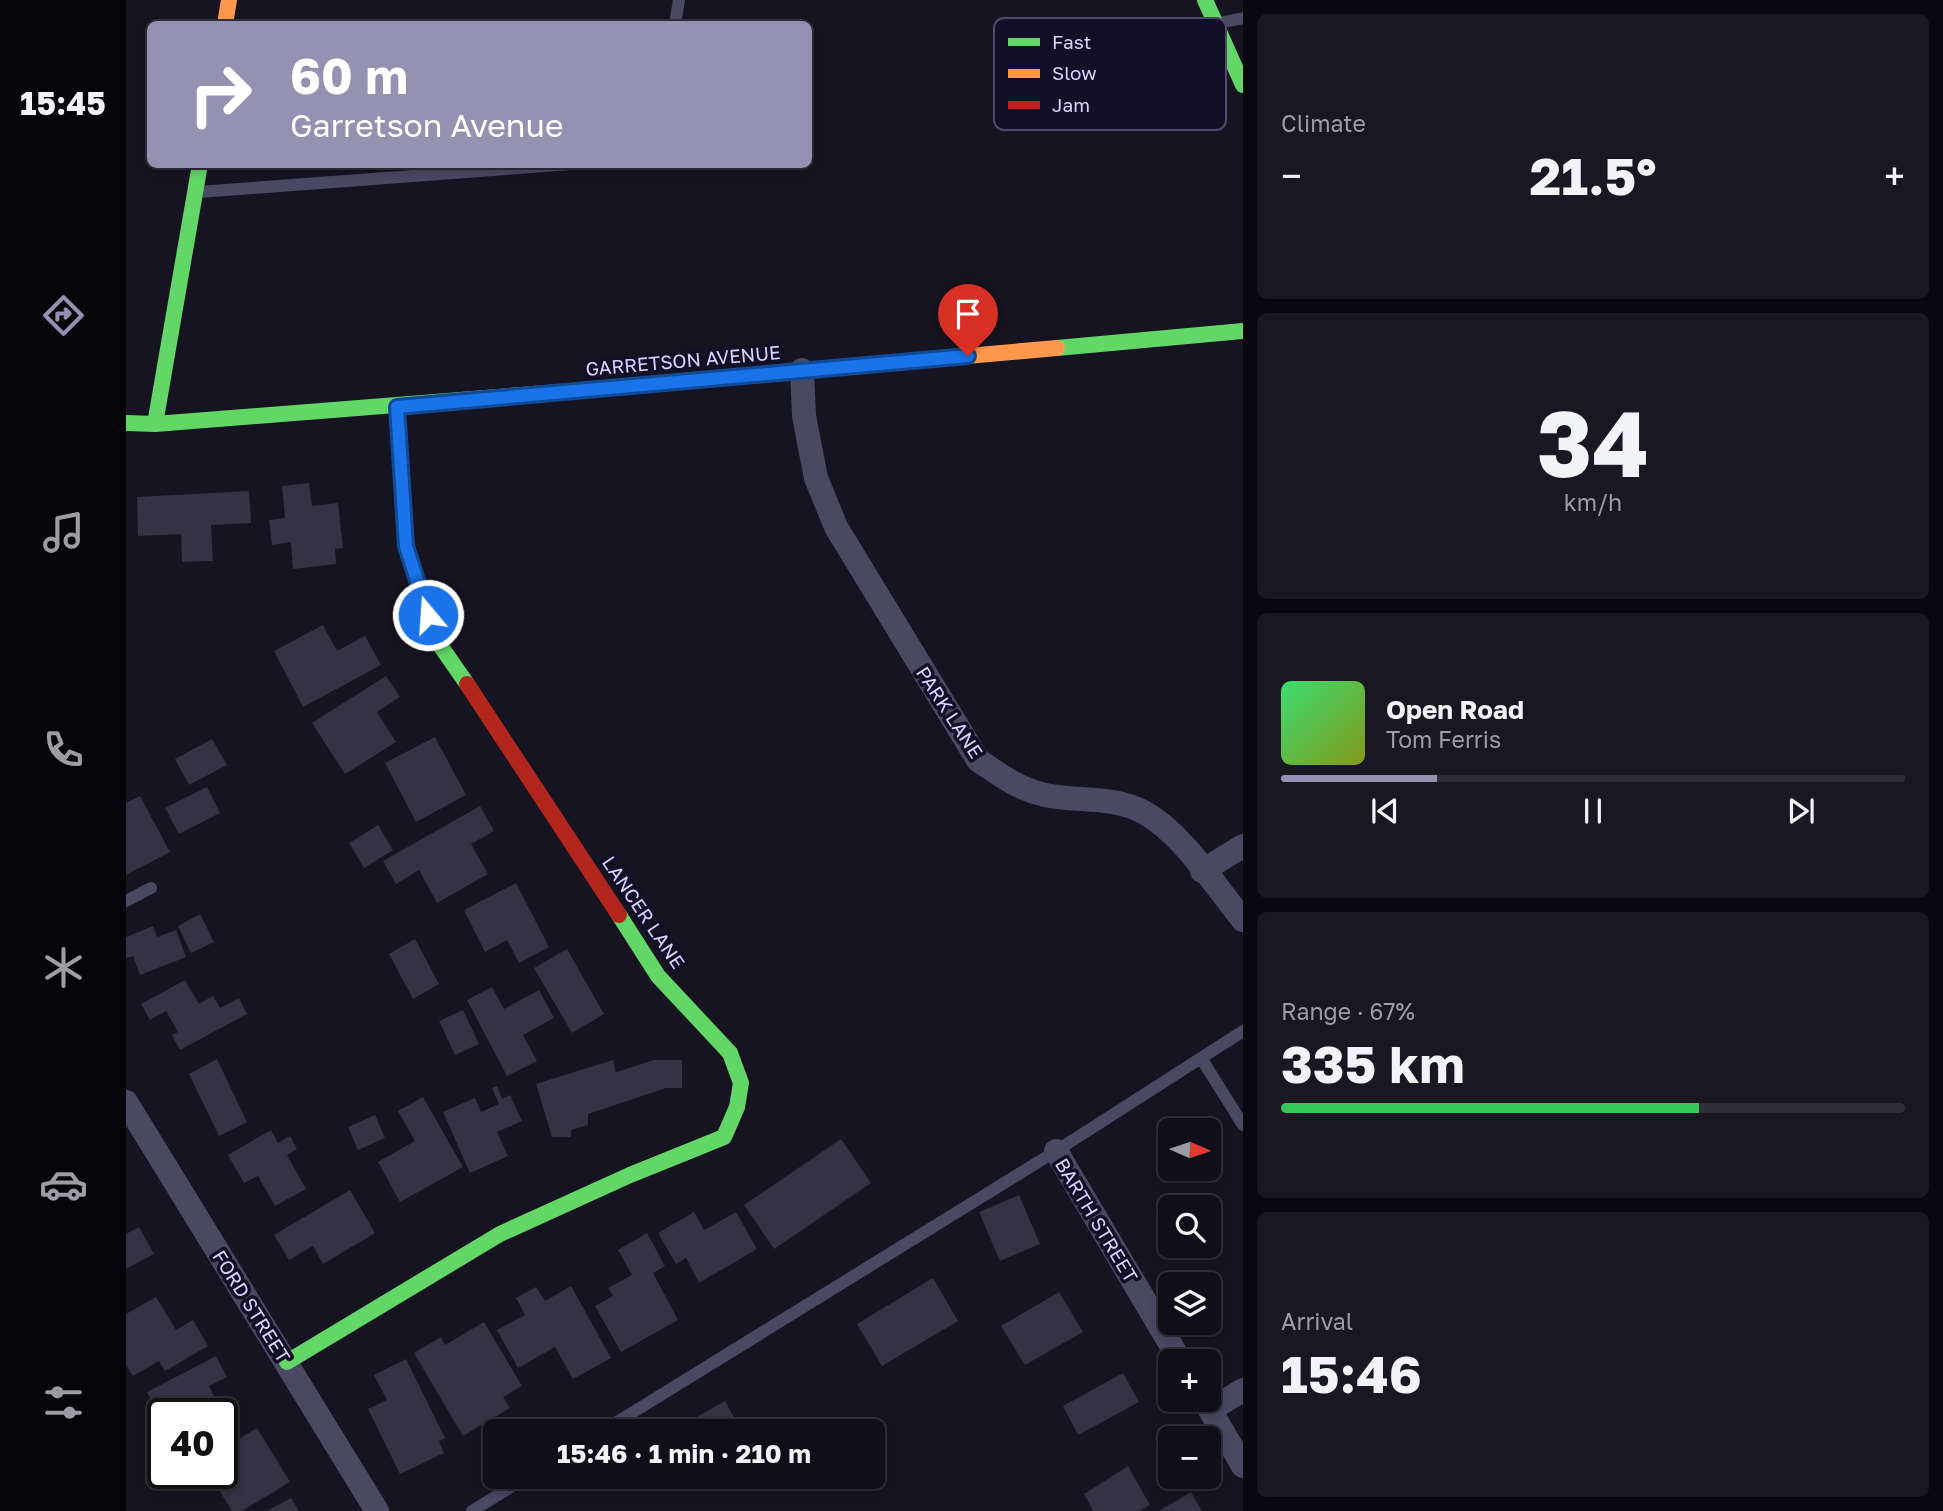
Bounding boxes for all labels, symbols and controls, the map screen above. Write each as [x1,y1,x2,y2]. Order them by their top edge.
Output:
legend [994,18,1226,130]
text: Fast [1052,30,1091,53]
text: 60 m [290,46,408,105]
icon: right [175,49,266,140]
text: Slow [1052,61,1097,84]
text: 15:45 [20,84,106,122]
text: Jam [1052,93,1090,116]
text: Garretson Avenue [290,106,563,144]
text: Climate [1281,109,1366,137]
text: 21.5° [1529,144,1657,206]
text: − [1281,153,1302,198]
text: + [1884,153,1905,198]
pin [938,284,998,356]
icon: directions [39,291,88,340]
icon: arrive [949,295,987,333]
street label: GARRETSON AVENUE [585,340,781,380]
text: 34 [1537,388,1649,497]
text: km/h [1564,488,1622,516]
icon: music [39,508,88,557]
position arrow [391,578,465,652]
street label: PARK LANE [912,662,988,762]
text: Open Road [1386,694,1524,725]
icon: phone [39,725,88,774]
text: Tom Ferris [1386,725,1501,753]
icon: previous [1366,792,1404,830]
icon: pause [1574,792,1612,830]
icon: next [1782,792,1820,830]
street label: LANCER LANE [598,851,690,973]
icon: climate [39,943,88,992]
text: Range · 67% [1281,997,1415,1025]
text: 335 km [1281,1032,1465,1094]
north arrow [1158,1118,1222,1181]
map controls [1158,1118,1221,1489]
street label: BARTH STREET [1051,1154,1143,1286]
icon: car [39,1160,88,1209]
button: search [1158,1195,1221,1258]
street label: FORD STREET [208,1246,296,1367]
button: layers [1158,1272,1221,1335]
text: Arrival [1281,1307,1353,1335]
text: 15:46 [1281,1342,1422,1404]
button: + [1158,1349,1221,1412]
icon: filters [39,1378,88,1427]
speed limit sign: 40 [147,1398,238,1489]
button: − [1158,1426,1221,1489]
text: 15:46 · 1 min · 210 m [557,1438,811,1469]

